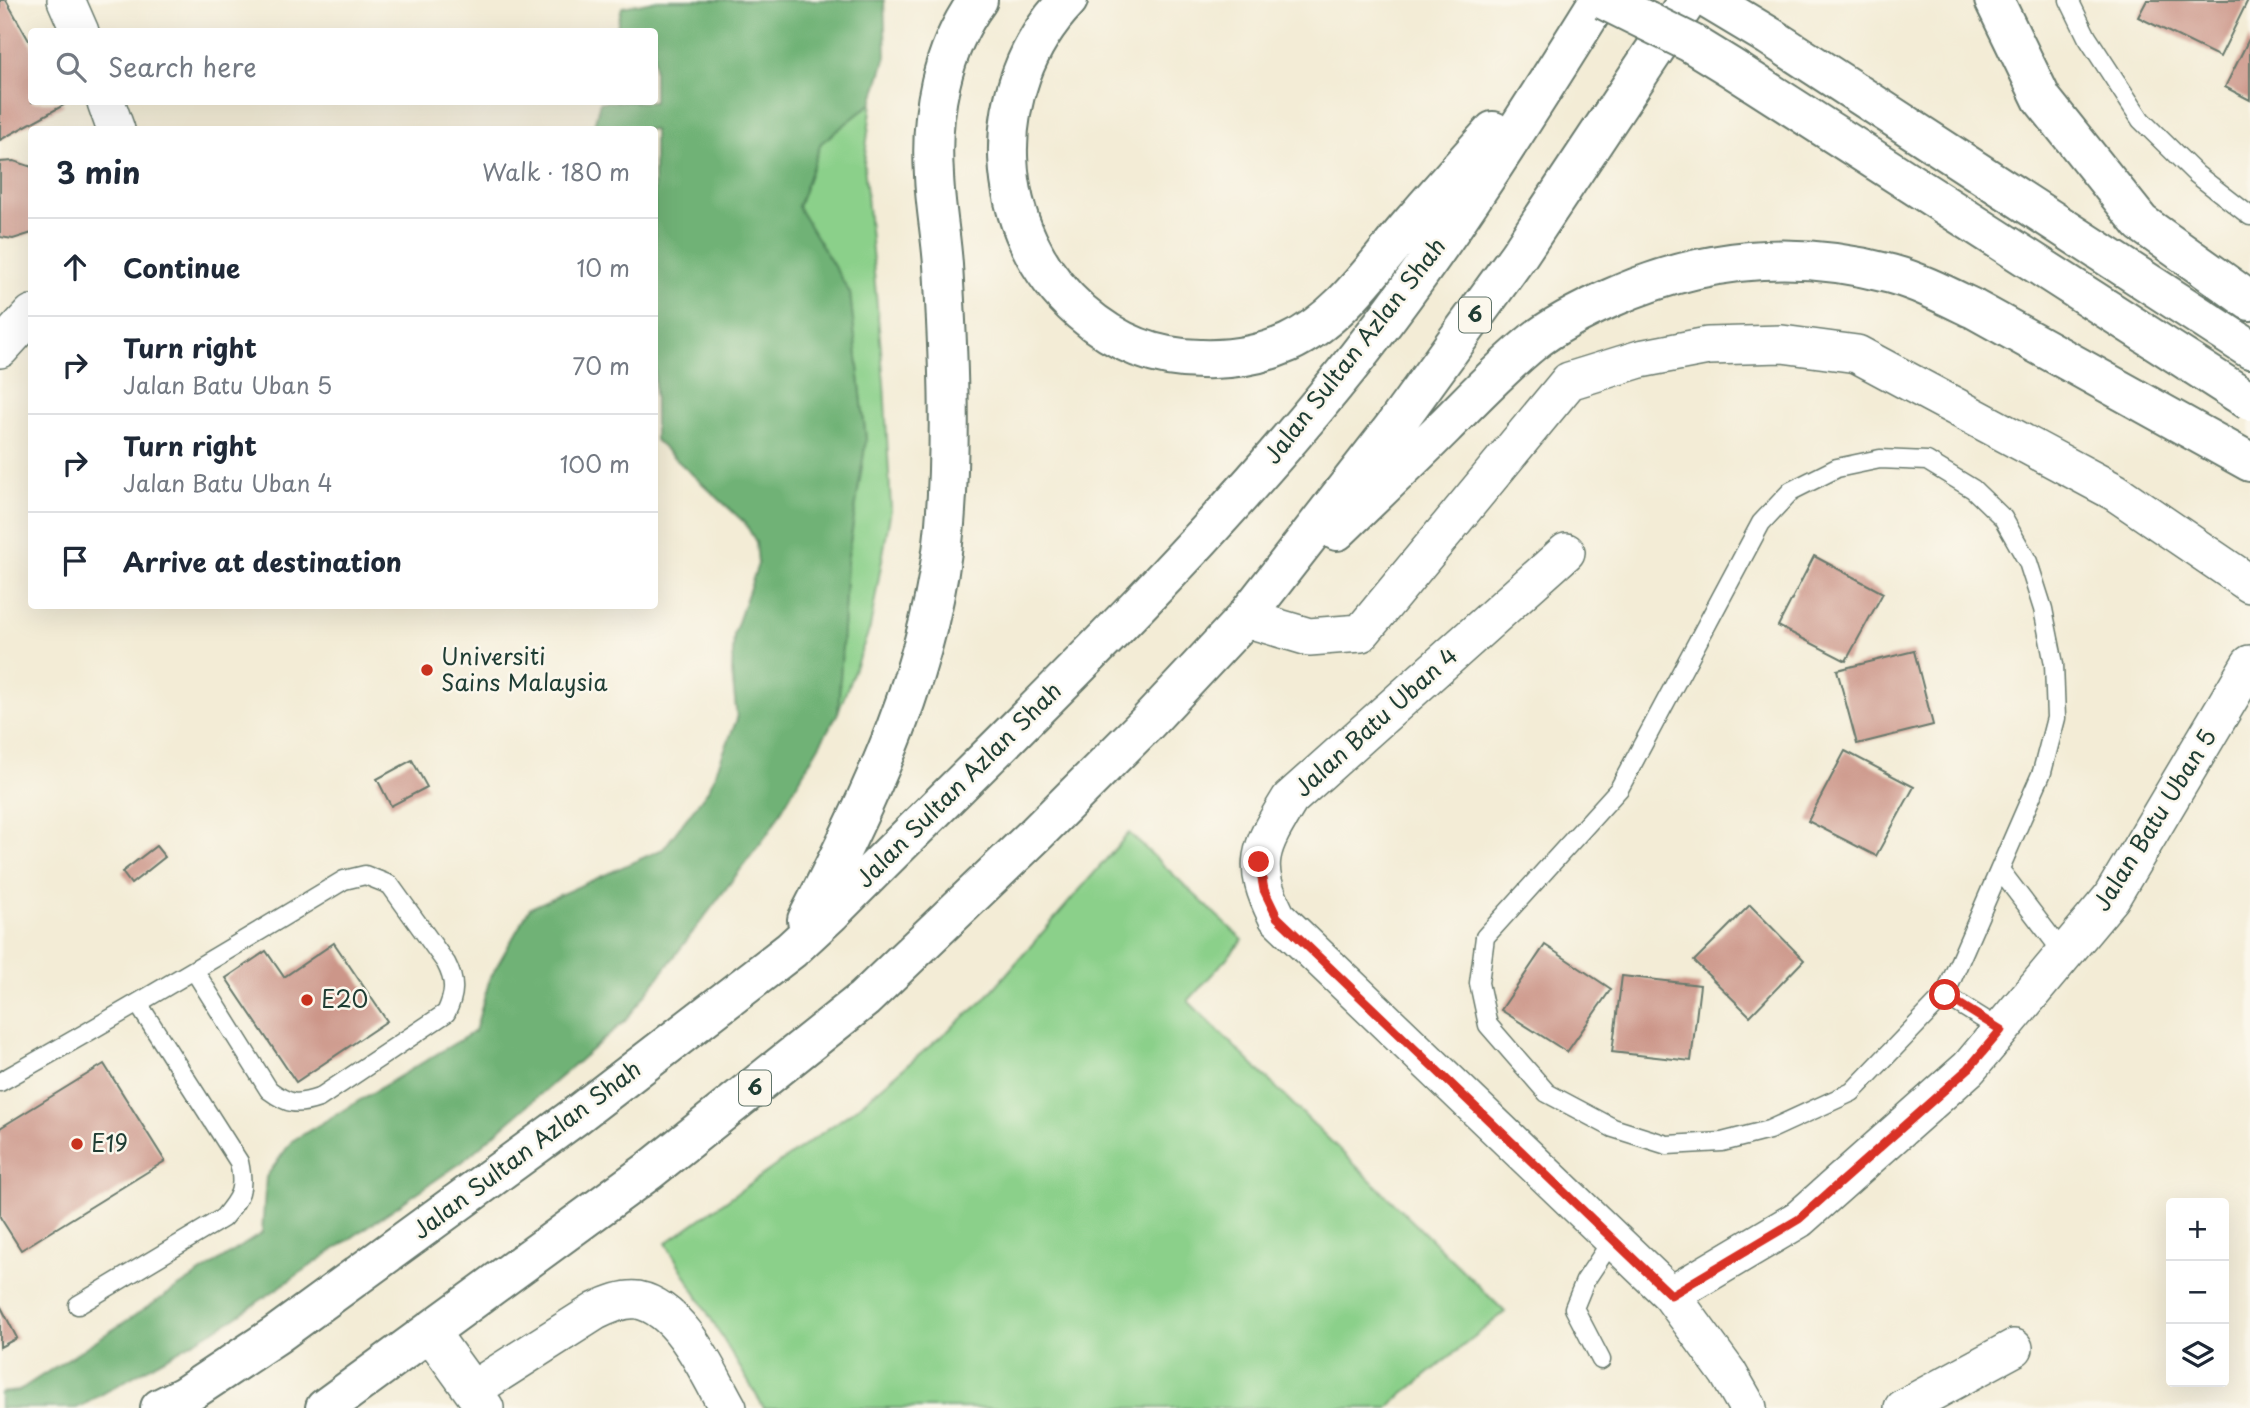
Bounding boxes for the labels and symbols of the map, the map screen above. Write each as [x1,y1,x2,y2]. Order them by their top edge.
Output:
street label: Jalan Sultan Azlan Shah [1254,229,1453,471]
road number: 6 [1459,298,1491,332]
place label: Universiti Sains Malaysia [441,638,608,699]
street label: Jalan Batu Uban 4 [1285,638,1465,804]
marker: Universiti Sains Malaysia [419,662,435,678]
street label: Jalan Sultan Azlan Shah [847,673,1069,895]
street label: Jalan Batu Uban 5 [2083,721,2224,917]
route end [1243,846,1274,877]
route start [1929,979,1960,1010]
place label: E20 [321,981,368,1016]
marker: E20 [299,992,315,1008]
street label: Jalan Sultan Azlan Shah [404,1051,648,1247]
road number: 6 [739,1070,771,1106]
place label: E19 [91,1125,128,1160]
marker: E19 [69,1136,85,1152]

